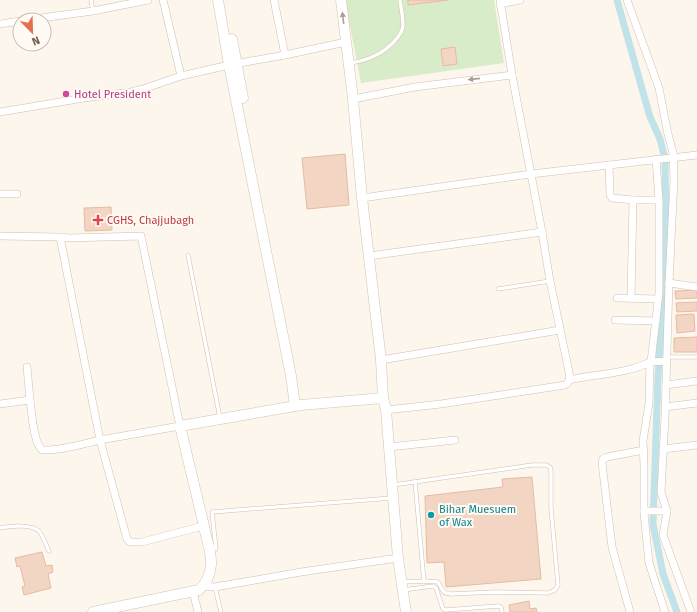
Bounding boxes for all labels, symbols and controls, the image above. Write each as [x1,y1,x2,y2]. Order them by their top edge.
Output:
north arrow [12,12,52,52]
one-way arrow [340,12,346,24]
text: N [30,33,42,48]
one-way arrow [468,76,480,83]
place label: Hotel President [74,88,151,101]
marker: Hotel President [61,89,71,99]
marker: CGHS, Chajjubagh [92,214,104,226]
place label: CGHS, Chajjubagh [107,214,194,227]
place label: Bihar Muesuem of Wax [439,503,516,529]
marker: Bihar Muesuem of Wax [426,510,436,520]

